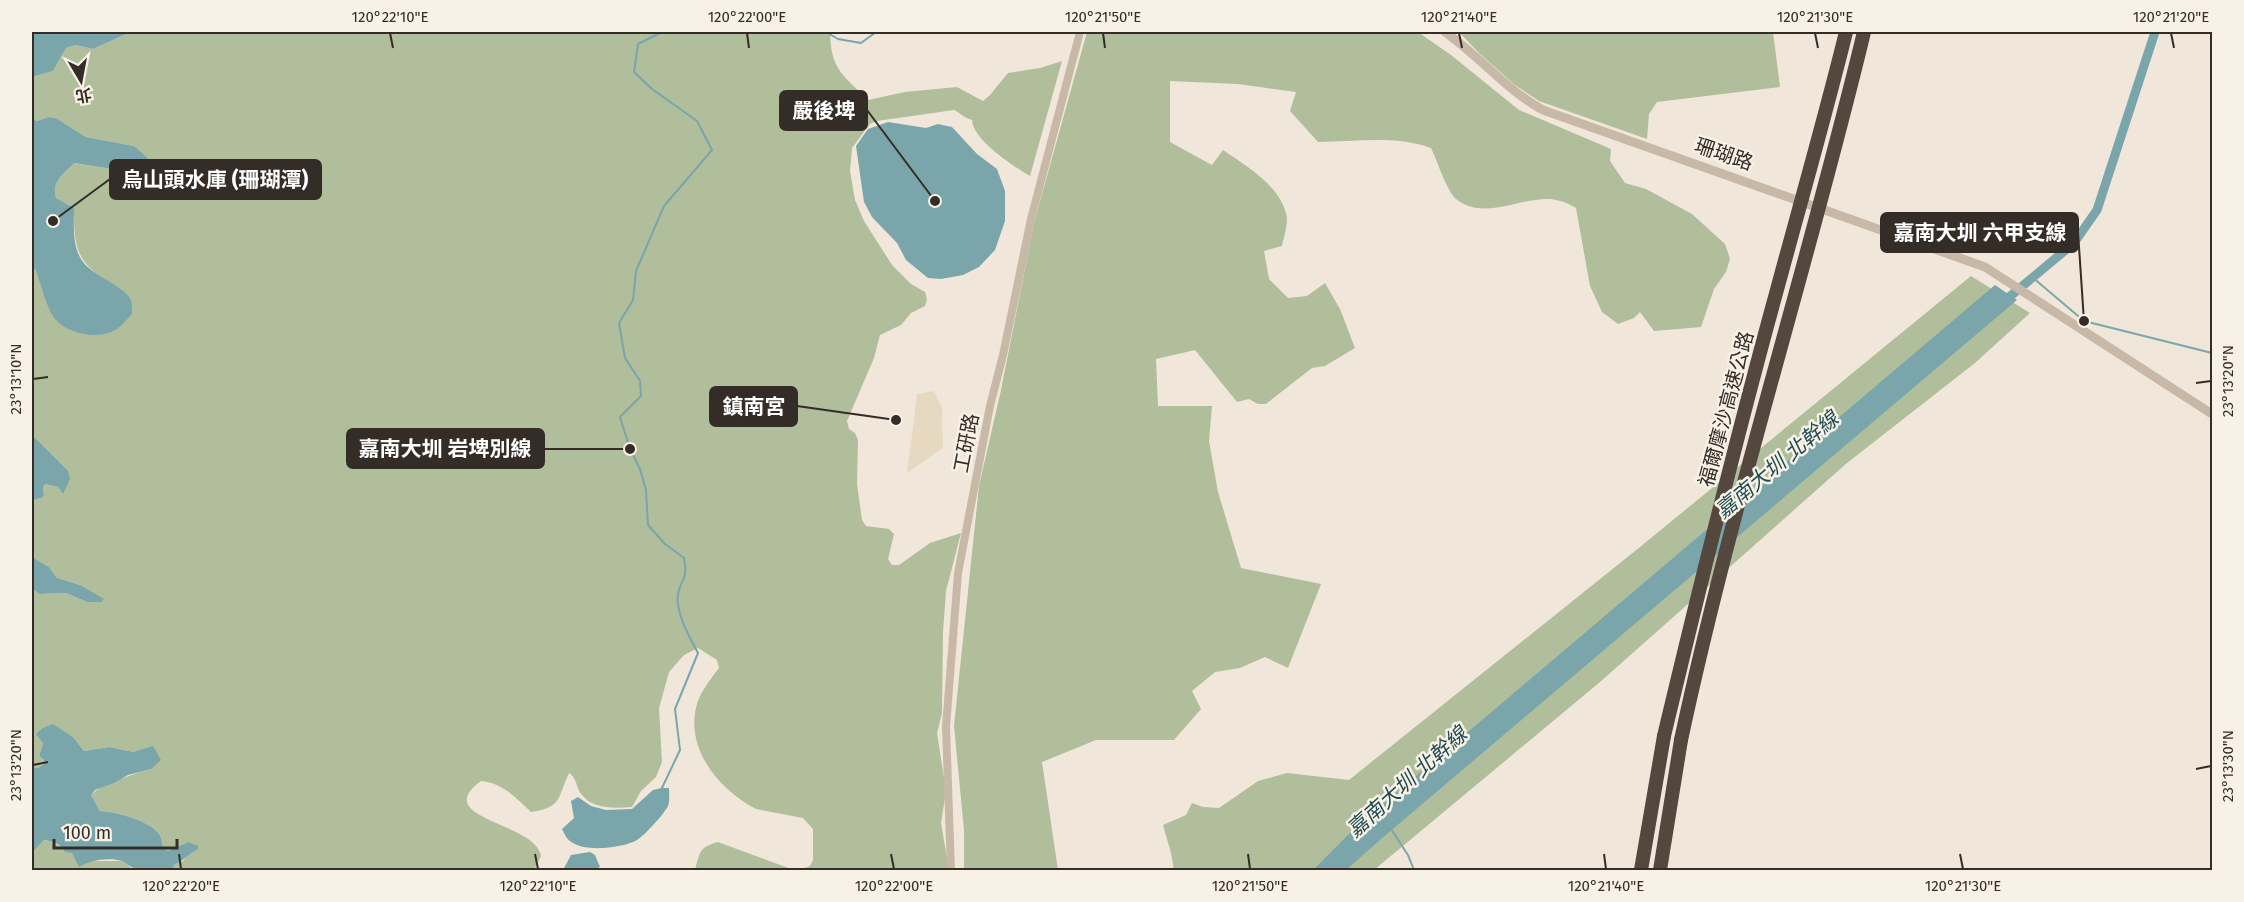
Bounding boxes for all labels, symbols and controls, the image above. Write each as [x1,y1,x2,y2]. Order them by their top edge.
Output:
text: 120°22'10"E [352,8,429,26]
text: 120°22'00"E [708,8,786,26]
text: 120°21'50"E [1065,8,1141,26]
text: 120°21'40"E [1421,8,1497,26]
text: 120°21'30"E [1777,8,1853,26]
text: 120°21'20"E [2133,8,2209,26]
north arrow [51,51,111,111]
text: 北 [74,85,93,106]
callout: 嚴後埤 [780,91,867,130]
text: 嚴後埤 [793,98,856,124]
street label: 珊瑚路 [1692,133,1756,175]
callout: 烏山頭水庫 (珊瑚潭) [110,160,321,199]
text: 烏山頭水庫 (珊瑚潭) [122,167,308,193]
callout: 嘉南大圳 六甲支線 [1881,213,2078,252]
text: 嘉南大圳 六甲支線 [1894,220,2066,246]
street label: 福爾摩沙高速公路 [1694,329,1758,489]
text: 23°13'10"N [7,344,25,414]
text: 23°13'20"N [2219,345,2237,417]
callout: 鎮南宮 [710,387,797,426]
text: 鎮南宮 [723,394,786,420]
water label: 嘉南大圳 北幹線 [1710,405,1845,524]
street label: 工研路 [948,411,984,475]
callout: 嘉南大圳 岩埤別線 [347,429,544,468]
text: 嘉南大圳 岩埤別線 [359,436,531,462]
water label: 嘉南大圳 北幹線 [1342,720,1474,843]
text: 23°13'20"N [7,729,25,801]
text: 23°13'30"N [2219,730,2237,802]
scale bar [54,812,177,850]
text: 100 m [63,822,111,844]
text: 120°22'20"E [142,877,220,895]
text: 120°22'10"E [500,877,577,895]
text: 120°22'00"E [855,877,933,895]
text: 120°21'50"E [1212,877,1288,895]
text: 120°21'40"E [1568,877,1644,895]
text: 120°21'30"E [1925,877,2001,895]

